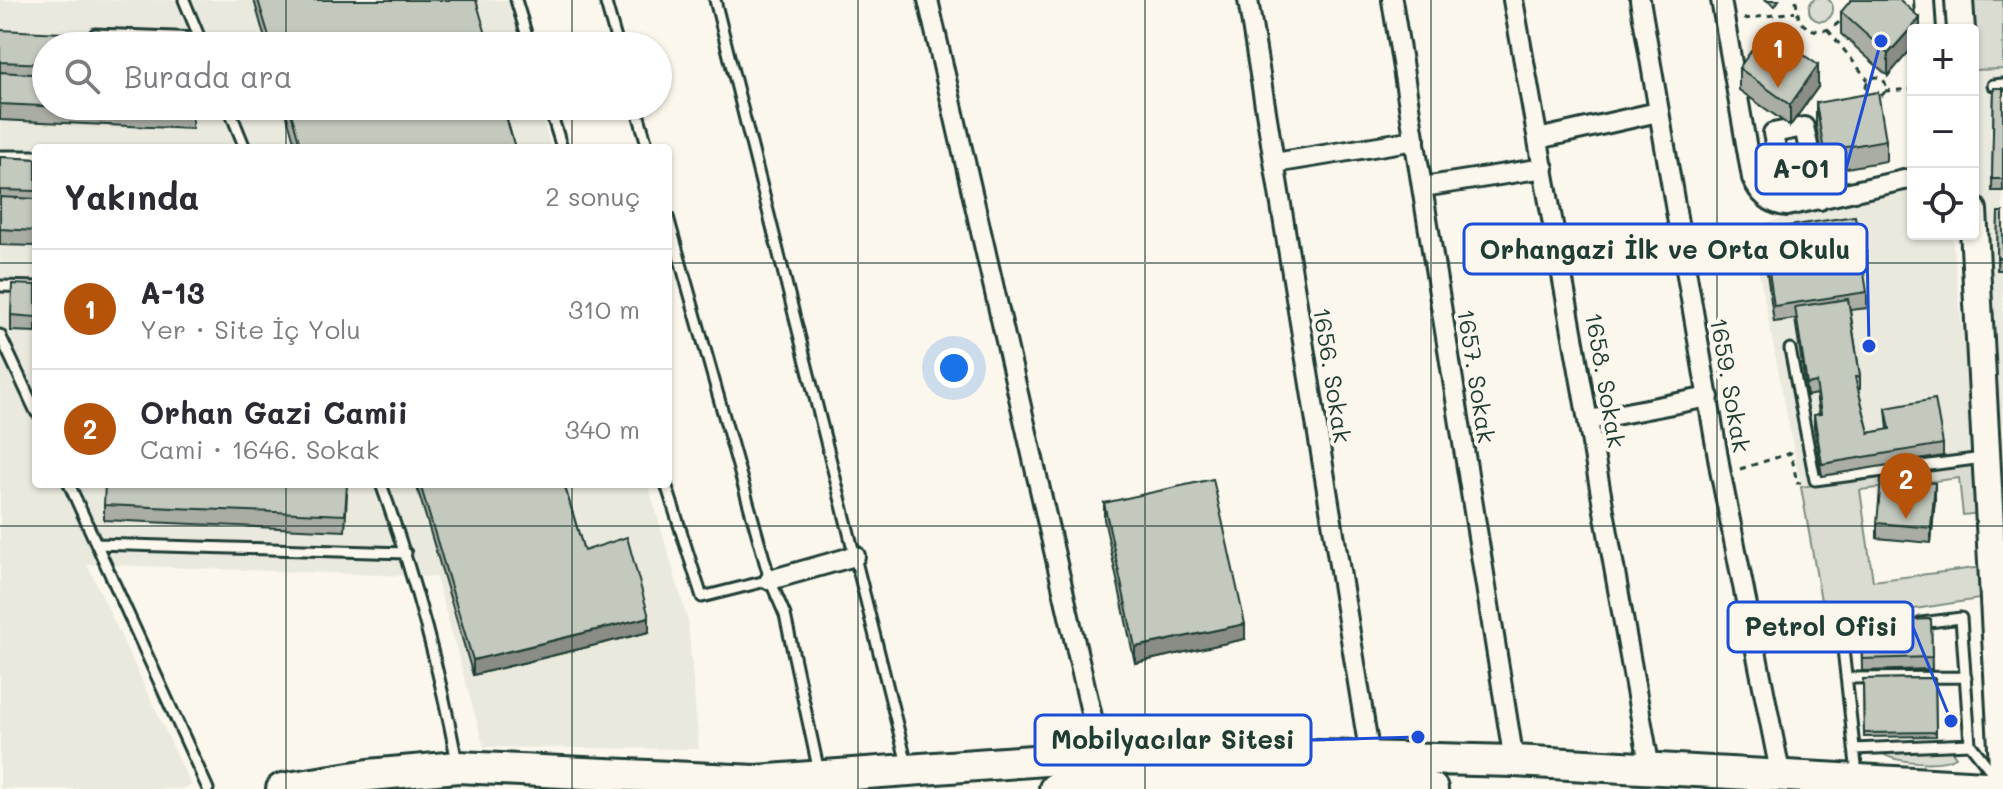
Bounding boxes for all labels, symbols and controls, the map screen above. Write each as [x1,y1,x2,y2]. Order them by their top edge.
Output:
pin: 1 [1752,22,1804,88]
map controls [1907,24,1979,240]
button: + [1907,24,1979,96]
search box [32,32,672,120]
icon: search [60,54,104,98]
text: Burada ara [124,56,293,96]
button: − [1907,96,1979,168]
callout: A-01 [1756,144,1846,194]
text: A-01 [1772,151,1830,185]
button: locate [1907,168,1979,240]
text: Yakında [64,174,199,219]
text: 2 sonuç [545,179,640,213]
callout: Orhangazi İlk ve Orta Okulu [1464,224,1867,274]
text: Orhangazi İlk ve Orta Okulu [1479,232,1851,266]
text: A-13 [140,272,205,312]
text: 1 [84,292,96,326]
text: 310 m [568,292,640,326]
street label: 1656. Sokak [1307,305,1359,445]
street label: 1657. Sokak [1451,307,1503,445]
street label: 1658. Sokak [1579,310,1633,450]
text: Yer · Site İç Yolu [140,312,361,346]
street label: 1659. Sokak [1704,315,1758,455]
your location [934,348,974,388]
text: Orhan Gazi Camii [140,392,408,432]
text: 2 [83,412,97,446]
text: 340 m [564,412,640,446]
text: Cami · 1646. Sokak [140,432,380,466]
pin: 2 [1880,453,1932,519]
callout: Petrol Ofisi [1728,602,1913,652]
text: Petrol Ofisi [1744,609,1898,643]
callout: Mobilyacılar Sitesi [1035,715,1311,765]
text: Mobilyacılar Sitesi [1051,722,1295,756]

